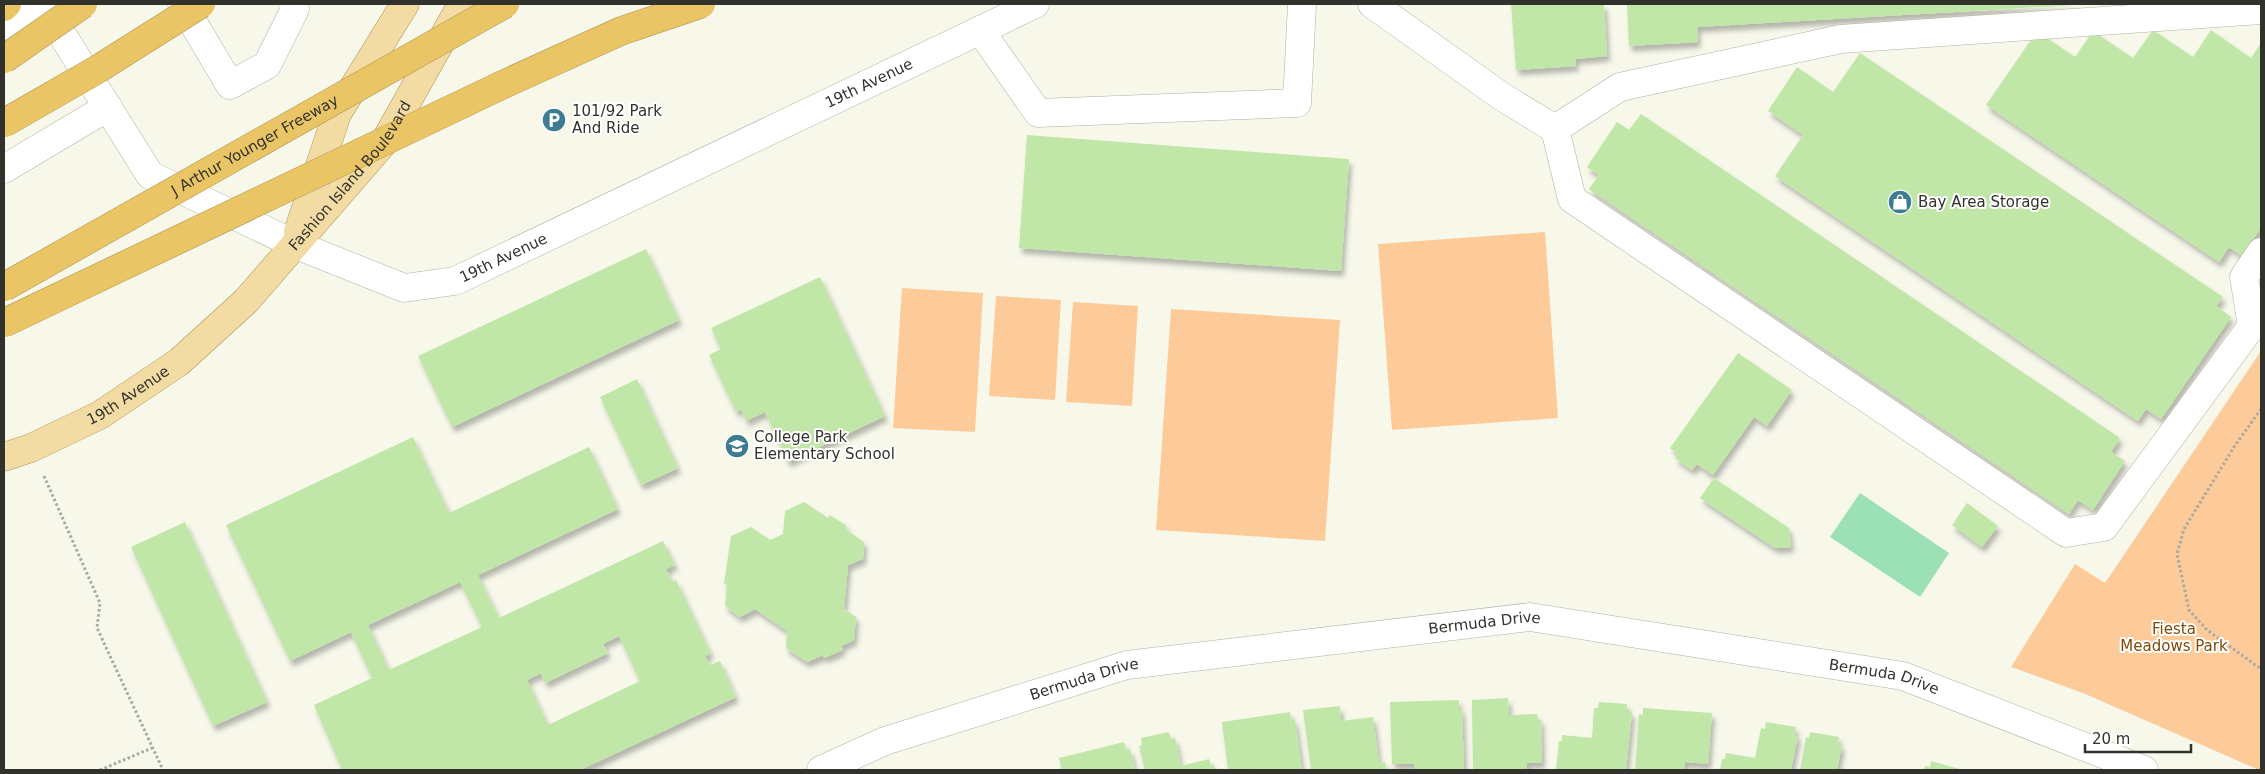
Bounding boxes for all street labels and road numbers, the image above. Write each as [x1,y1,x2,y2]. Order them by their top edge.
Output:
street label: 19th Avenue [822,55,916,112]
street label: J Arthur Younger Freeway [167,91,342,200]
street label: Fashion Island Boulevard [285,98,415,254]
street label: 19th Avenue [457,229,550,286]
street label: 19th Avenue [84,362,173,429]
street label: Bermuda Drive [1427,608,1542,638]
street label: Bermuda Drive [1027,655,1140,704]
street label: Bermuda Drive [1828,655,1942,698]

